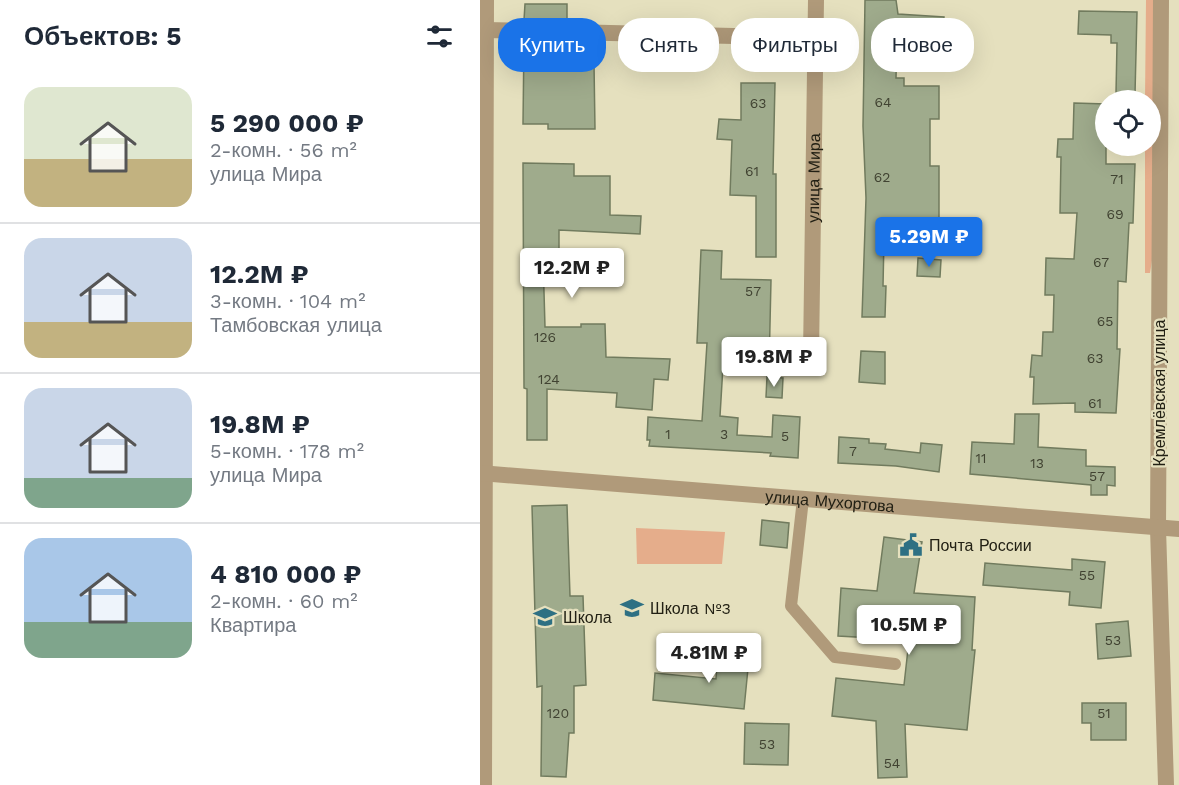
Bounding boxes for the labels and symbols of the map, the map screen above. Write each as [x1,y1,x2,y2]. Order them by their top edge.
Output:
house number: 64 [874,94,892,110]
house number: 63 [750,95,766,111]
street label: улица Мира [803,133,824,223]
house number: 61 [745,163,759,179]
house number: 62 [874,169,890,185]
house number: 71 [1110,171,1124,187]
house number: 69 [1106,206,1124,222]
pin: 5.29M ₽ [874,217,984,268]
pin: 12.2M ₽ [517,248,627,299]
house number: 67 [1093,254,1109,270]
house number: 57 [745,283,761,299]
house number: 65 [1097,313,1113,329]
street label: Кремлёвская улица [1150,319,1169,467]
house number: 126 [534,329,556,345]
pin: 19.8M ₽ [719,337,829,388]
house number: 63 [1087,350,1103,366]
house number: 124 [538,371,560,387]
house number: 61 [1088,395,1102,411]
house number: 1 [665,426,671,442]
house number: 3 [720,426,728,442]
house number: 5 [781,428,789,444]
house number: 7 [849,443,857,459]
house number: 11 [976,450,986,466]
house number: 13 [1030,455,1044,471]
house number: 57 [1089,468,1105,484]
street label: улица Мухортова [765,486,895,516]
public building icon: Почта России [898,532,924,558]
place label: Почта России [929,536,1032,555]
house number: 55 [1079,567,1095,583]
school or university icon: Школа №3 [619,595,645,621]
place label: Школа №3 [650,599,731,618]
school or university icon: Школа [532,604,558,630]
pin: 10.5M ₽ [854,605,964,656]
place label: Школа [563,608,612,627]
house number: 53 [1105,632,1121,648]
pin: 4.81M ₽ [654,633,764,684]
house number: 120 [547,705,569,721]
house number: 51 [1097,705,1111,721]
house number: 53 [759,736,775,752]
house number: 54 [884,755,900,771]

